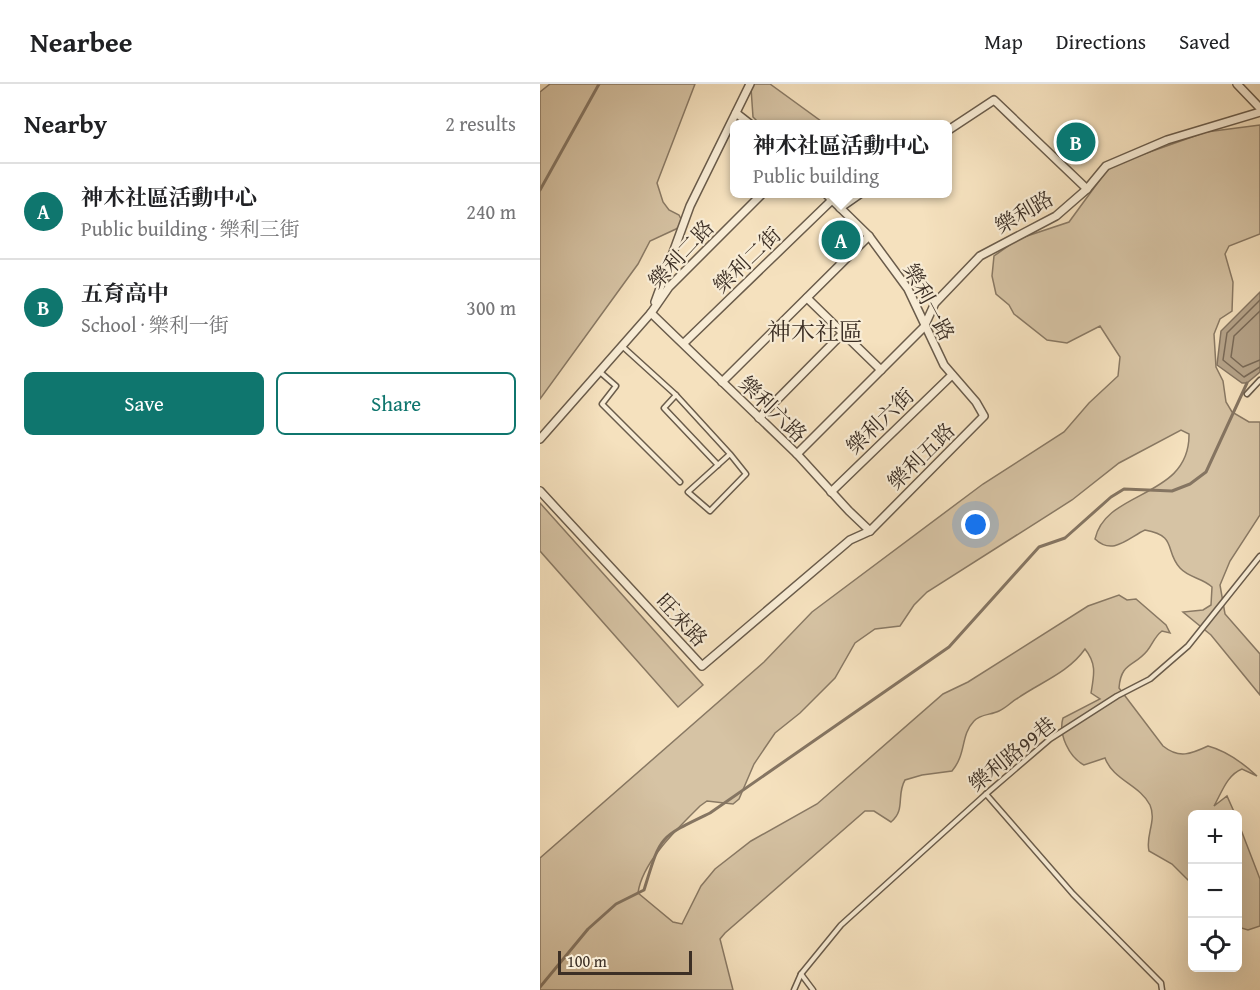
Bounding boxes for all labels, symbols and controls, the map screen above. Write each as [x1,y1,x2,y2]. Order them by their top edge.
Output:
text: Nearbee [30,21,133,62]
text: Map [984,26,1023,57]
text: Directions [1056,26,1146,57]
text: Saved [1179,26,1230,57]
text: Nearby [24,104,107,143]
text: 2 results [445,109,516,138]
popup [730,120,952,198]
pin: B [1056,120,1096,164]
text: 神木社區活動中心 [753,129,929,161]
text: Public building [753,161,879,190]
text: 神木社區活動中心 [81,181,257,213]
street label: 樂利路 [989,183,1059,241]
text: A [37,197,50,226]
text: 240 m [466,197,516,226]
street label: 樂利二路 [641,213,721,295]
text: Public building · 樂利三街 [81,214,299,243]
pin: A [822,218,860,262]
street label: 樂利二街 [706,220,788,300]
street label: 樂利一路 [896,258,962,346]
text: 五育高中 [81,277,169,309]
text: B [37,293,50,322]
text: 300 m [466,293,516,322]
text: School · 樂利一街 [81,310,229,339]
district label: 神木社區 [767,314,863,349]
street label: 樂利六路 [732,369,814,449]
button: Save [24,372,264,435]
button: Share [276,372,516,435]
street label: 樂利六街 [839,381,921,461]
street label: 樂利五路 [880,415,962,497]
your location [961,510,990,539]
street label: 旺來路 [649,586,715,654]
street label: 樂利路99巷 [962,709,1062,799]
map controls [1188,810,1242,972]
button: + [1188,810,1242,864]
button: − [1188,864,1242,918]
button: locate [1188,918,1242,972]
scale bar [558,948,692,976]
text: 100 m [567,949,607,973]

